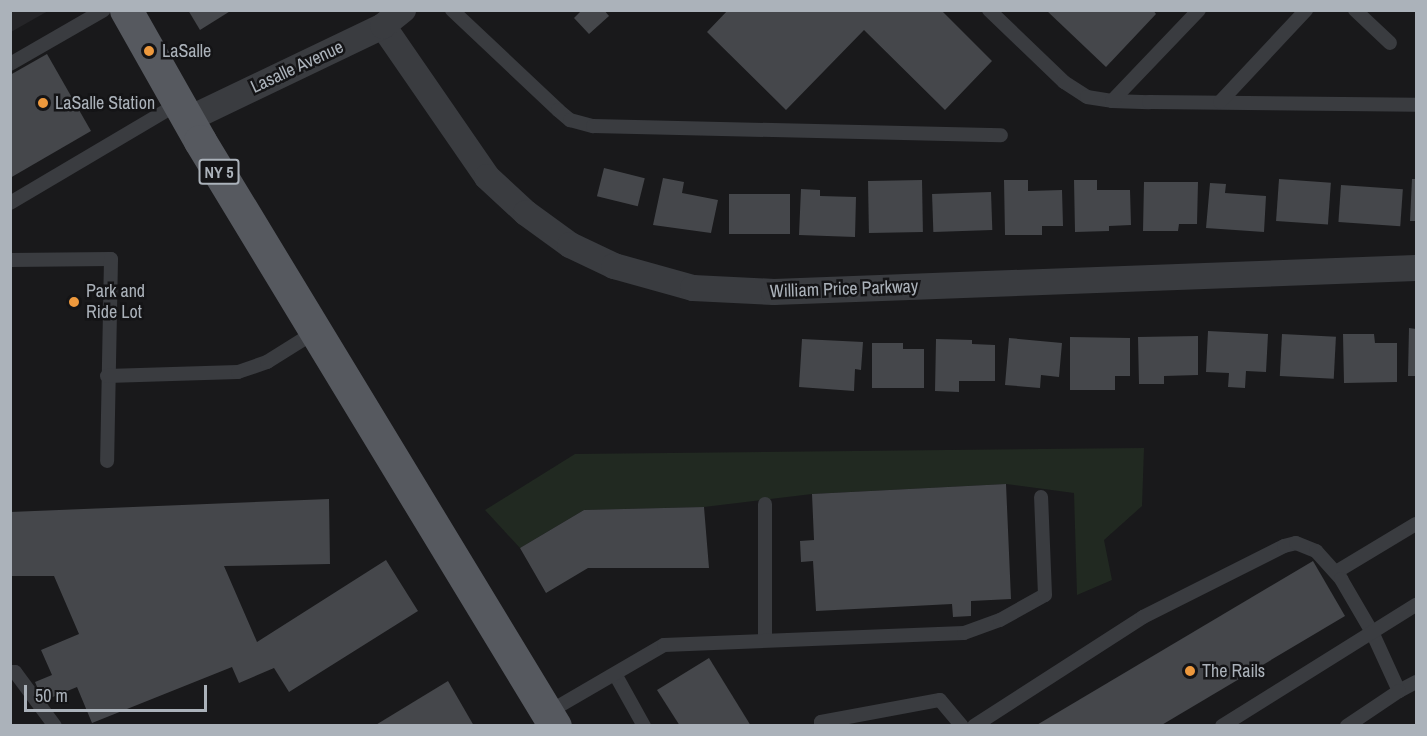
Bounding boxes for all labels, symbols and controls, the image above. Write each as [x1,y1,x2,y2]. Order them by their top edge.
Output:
street label: Lasalle Avenue [247,36,347,98]
place label: LaSalle [162,40,211,62]
marker: LaSalle [140,42,158,60]
place label: LaSalle Station [55,92,155,114]
marker: LaSalle Station [36,96,50,110]
road number: NY 5 [198,159,240,185]
street label: William Price Parkway [769,276,919,302]
place label: Park and Ride Lot [86,281,145,324]
marker: Park and Ride Lot [67,295,81,309]
place label: The Rails [1202,660,1265,682]
marker: The Rails [1183,664,1197,678]
scale bar [27,673,210,711]
text: 50 m [35,683,68,708]

